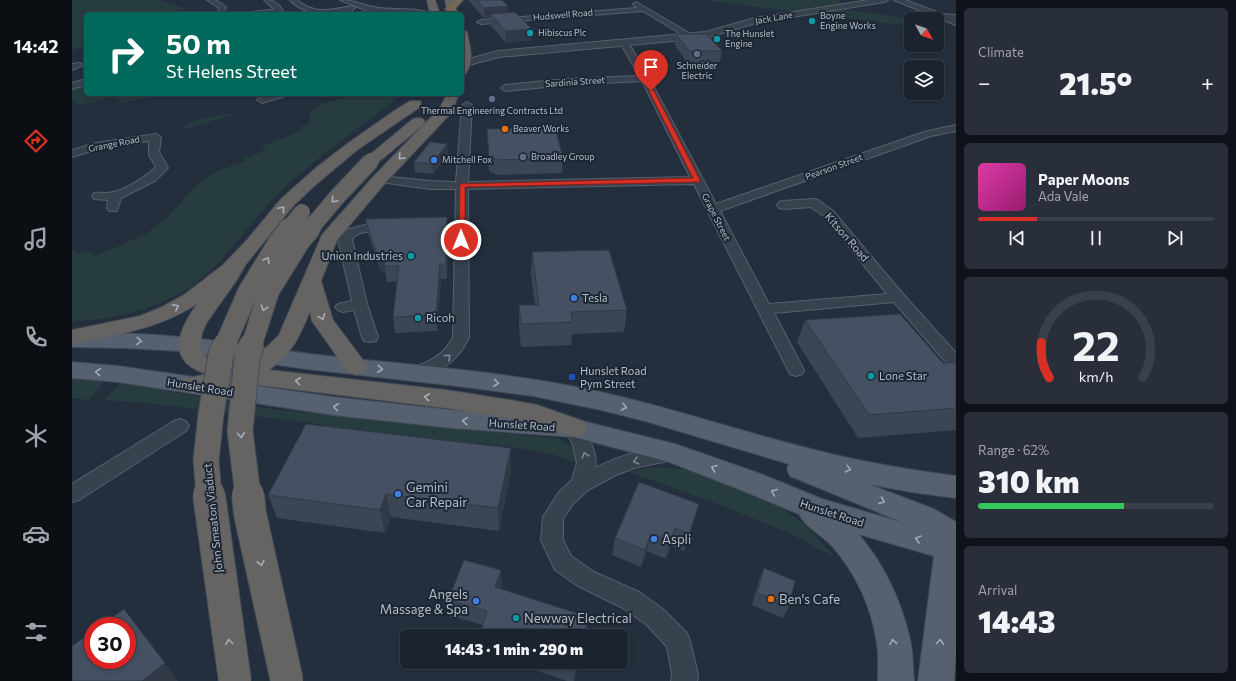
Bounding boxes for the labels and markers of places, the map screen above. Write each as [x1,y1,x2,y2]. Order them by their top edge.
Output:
place label: Boyne Engine Works [820,10,876,31]
marker: Boyne Engine Works [807,16,817,26]
place label: Hibiscus Plc [538,27,587,38]
marker: Hibiscus Plc [525,28,535,38]
place label: The Hunslet Engine [725,28,774,49]
marker: The Hunslet Engine [712,34,722,44]
marker: Schneider Electric [692,49,702,59]
pin [634,50,668,91]
place label: Schneider Electric [677,60,718,81]
marker: Thermal Engineering Contracts Ltd [487,94,497,104]
place label: Thermal Engineering Contracts Ltd [421,105,563,116]
place label: Beaver Works [513,123,569,134]
marker: Beaver Works [500,124,510,134]
place label: Broadley Group [531,151,595,162]
marker: Broadley Group [518,152,528,162]
place label: Mitchell Fox [442,154,492,165]
marker: Mitchell Fox [429,155,439,165]
place label: Union Industries [321,249,403,262]
marker: Union Industries [406,251,416,261]
place label: Tesla [582,291,608,304]
marker: Tesla [569,293,579,303]
place label: Ricoh [426,311,455,324]
marker: Ricoh [413,313,423,323]
place label: Hunslet Road Pym Street [580,364,647,390]
place label: Lone Star [879,369,928,382]
marker: Lone Star [866,371,876,381]
marker: Hunslet Road Pym Street [567,372,577,382]
place label: Gemini Car Repair [406,479,468,510]
marker: Gemini Car Repair [393,489,403,499]
place label: Aspli [662,531,691,547]
marker: Aspli [649,534,659,544]
place label: Angels Massage & Spa [380,586,468,617]
place label: Ben's Cafe [779,591,840,607]
marker: Ben's Cafe [766,594,776,604]
marker: Angels Massage & Spa [471,596,481,606]
place label: Newway Electrical [524,610,632,626]
marker: Newway Electrical [511,613,521,623]

